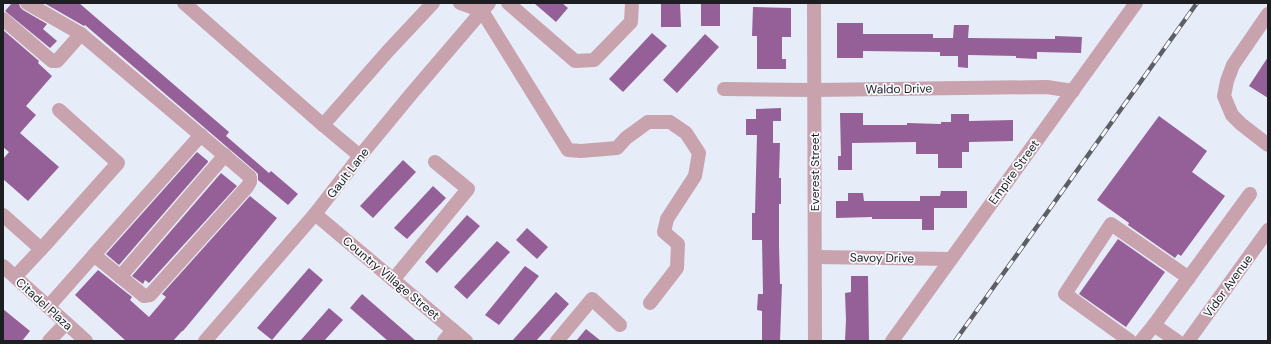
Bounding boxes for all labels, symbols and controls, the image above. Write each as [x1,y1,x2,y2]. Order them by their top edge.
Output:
street label: Waldo Drive [866,80,933,98]
street label: Everest Street [807,133,823,211]
street label: Empire Street [985,136,1043,207]
street label: Gault Lane [323,144,373,201]
street label: Country Village Street [339,233,443,323]
street label: Savoy Drive [850,249,914,267]
street label: Vidor Avenue [1200,251,1256,321]
street label: Citadel Plaza [12,274,76,334]

